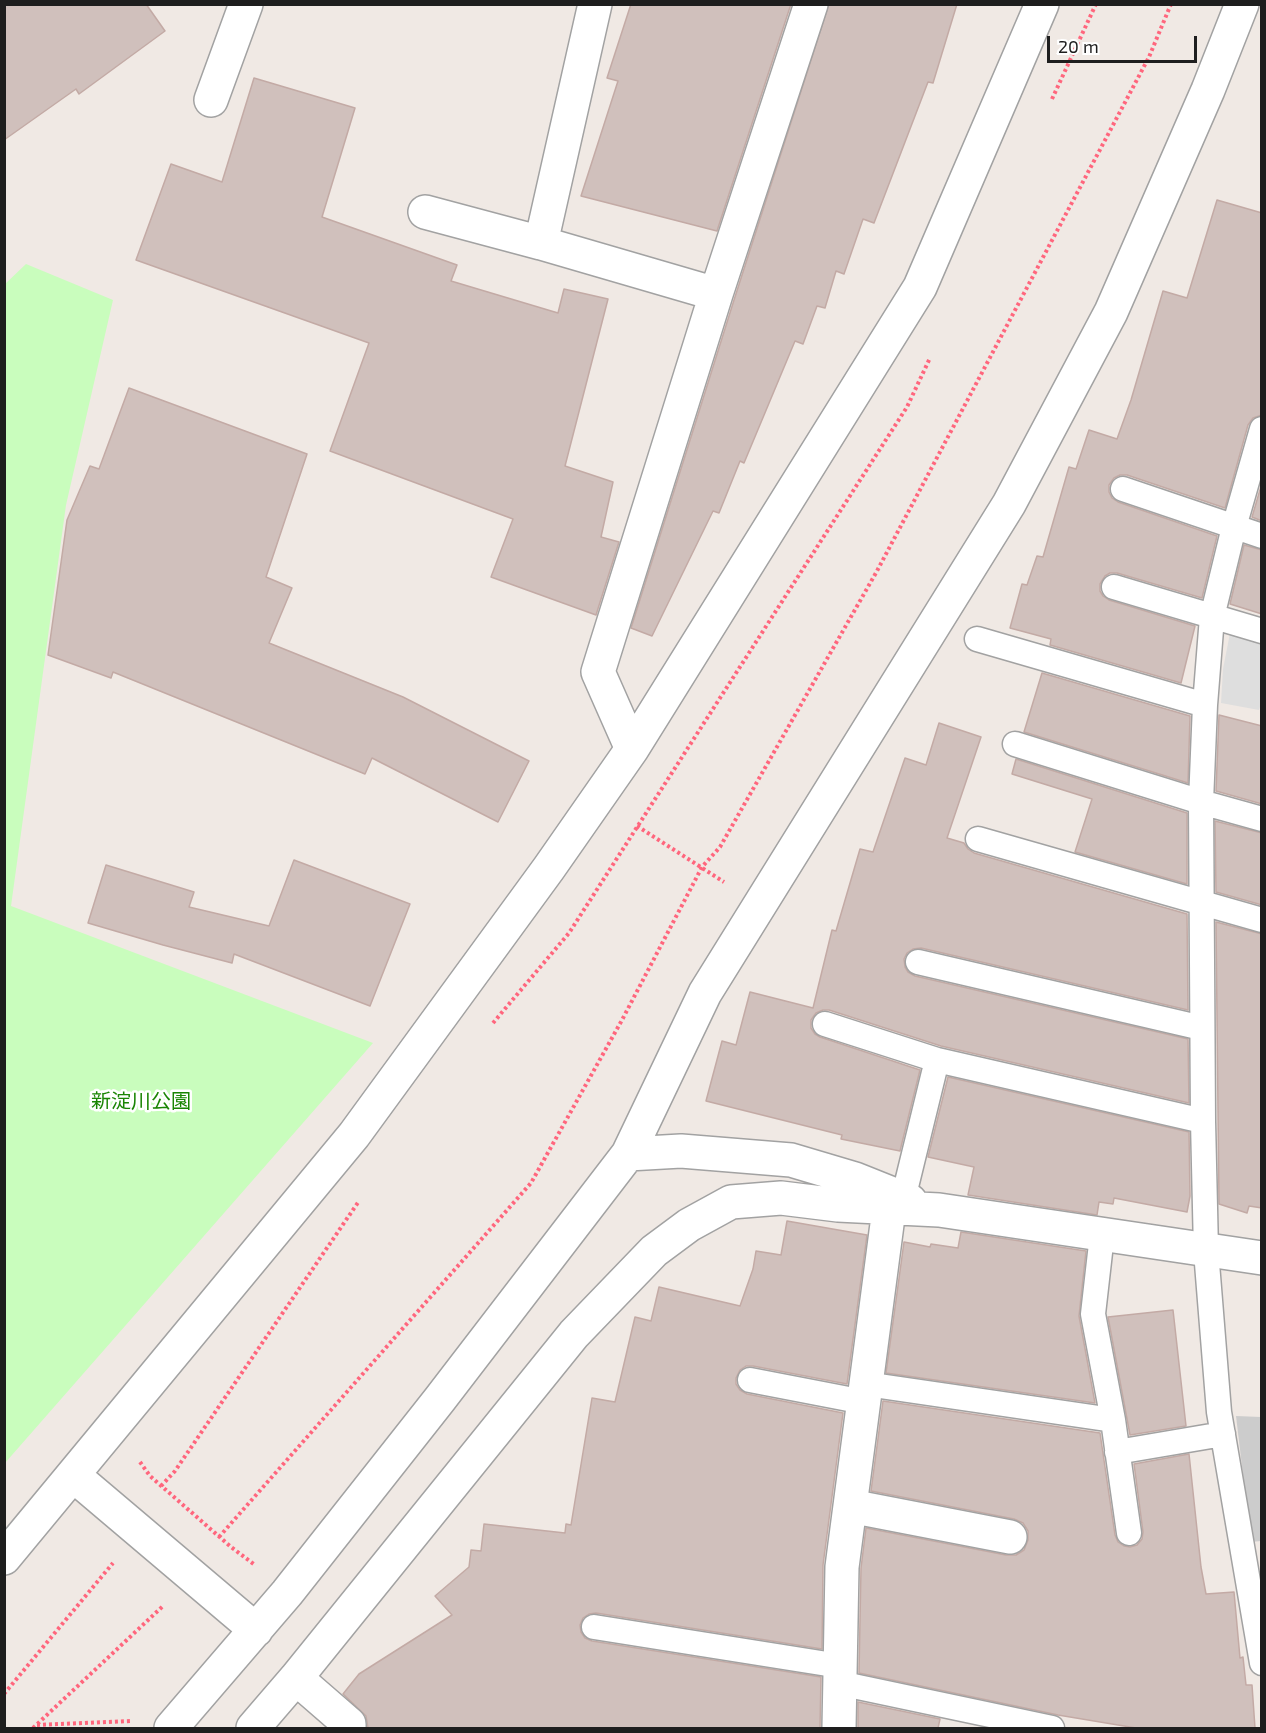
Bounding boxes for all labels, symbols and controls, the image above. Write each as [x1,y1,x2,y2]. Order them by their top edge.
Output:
scale bar [1050,24,1200,62]
text: 20 m [1058,35,1099,57]
park label: 新淀川公園 [91,1089,191,1113]

